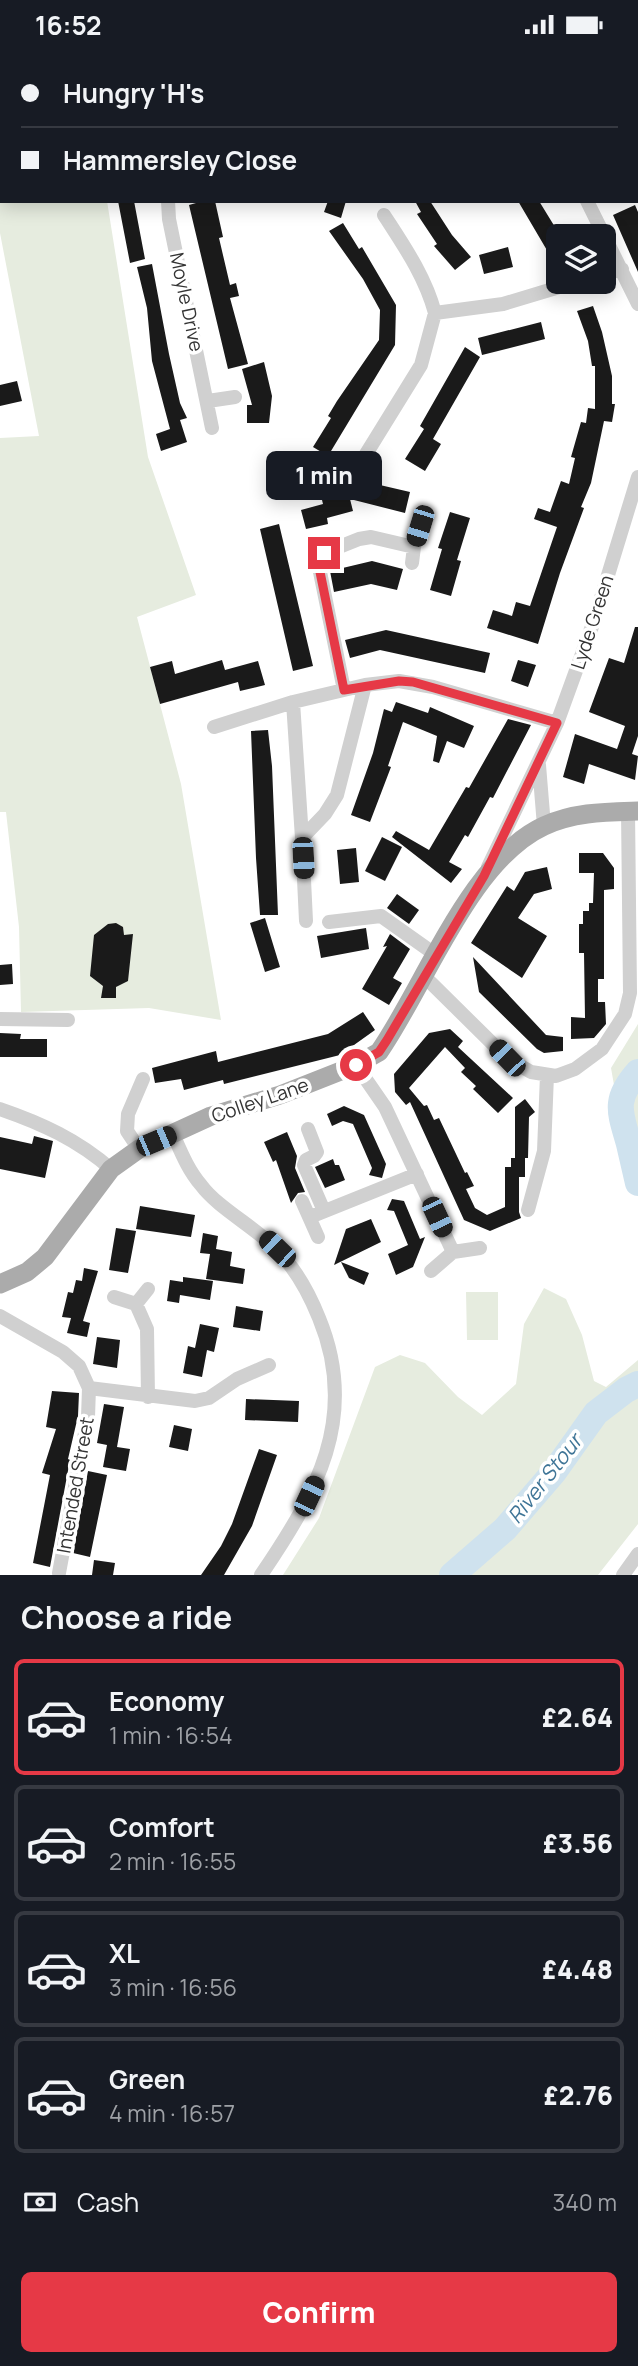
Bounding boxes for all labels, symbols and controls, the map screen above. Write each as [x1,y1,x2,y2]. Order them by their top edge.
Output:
text: 16:52 [35,7,102,43]
text: Hungry 'H's [63,75,204,111]
text: Hammersley Close [63,142,297,178]
map controls [546,224,616,294]
button: layers [546,224,616,294]
street label: Moyle Drive [164,250,210,354]
callout: 1 min [266,451,382,501]
text: 1 min [295,459,353,491]
car [404,503,437,549]
route end [308,537,340,569]
street label: Lyde Green [565,571,619,673]
car [292,836,315,880]
car [485,1036,530,1080]
route start [340,1049,372,1081]
street label: Colley Lane [208,1071,312,1129]
car [133,1123,180,1159]
car [419,1194,456,1240]
car [255,1227,300,1271]
street label: Intended Street [50,1415,100,1555]
water label: River Stour [501,1426,589,1529]
car [291,1473,328,1519]
text: Choose a ride [21,1595,232,1639]
text: Economy [109,1683,224,1719]
icon: car [25,1686,88,1749]
text: £2.64 [542,1699,613,1735]
text: 1 min · 16:54 [109,1719,232,1751]
text: Comfort [109,1809,215,1845]
icon: car [25,1812,88,1875]
text: £3.56 [543,1825,613,1861]
text: 2 min · 16:55 [109,1845,236,1877]
text: XL [109,1935,140,1971]
icon: car [25,1938,88,2001]
text: £4.48 [542,1951,613,1987]
text: 3 min · 16:56 [109,1971,237,2003]
text: Green [109,2061,185,2097]
icon: car [25,2064,88,2127]
text: £2.76 [544,2077,613,2113]
text: 4 min · 16:57 [109,2097,235,2129]
icon: cash [21,2183,59,2221]
text: Cash [77,2184,139,2220]
text: 340 m [553,2186,617,2218]
button: Confirm [21,2272,617,2352]

